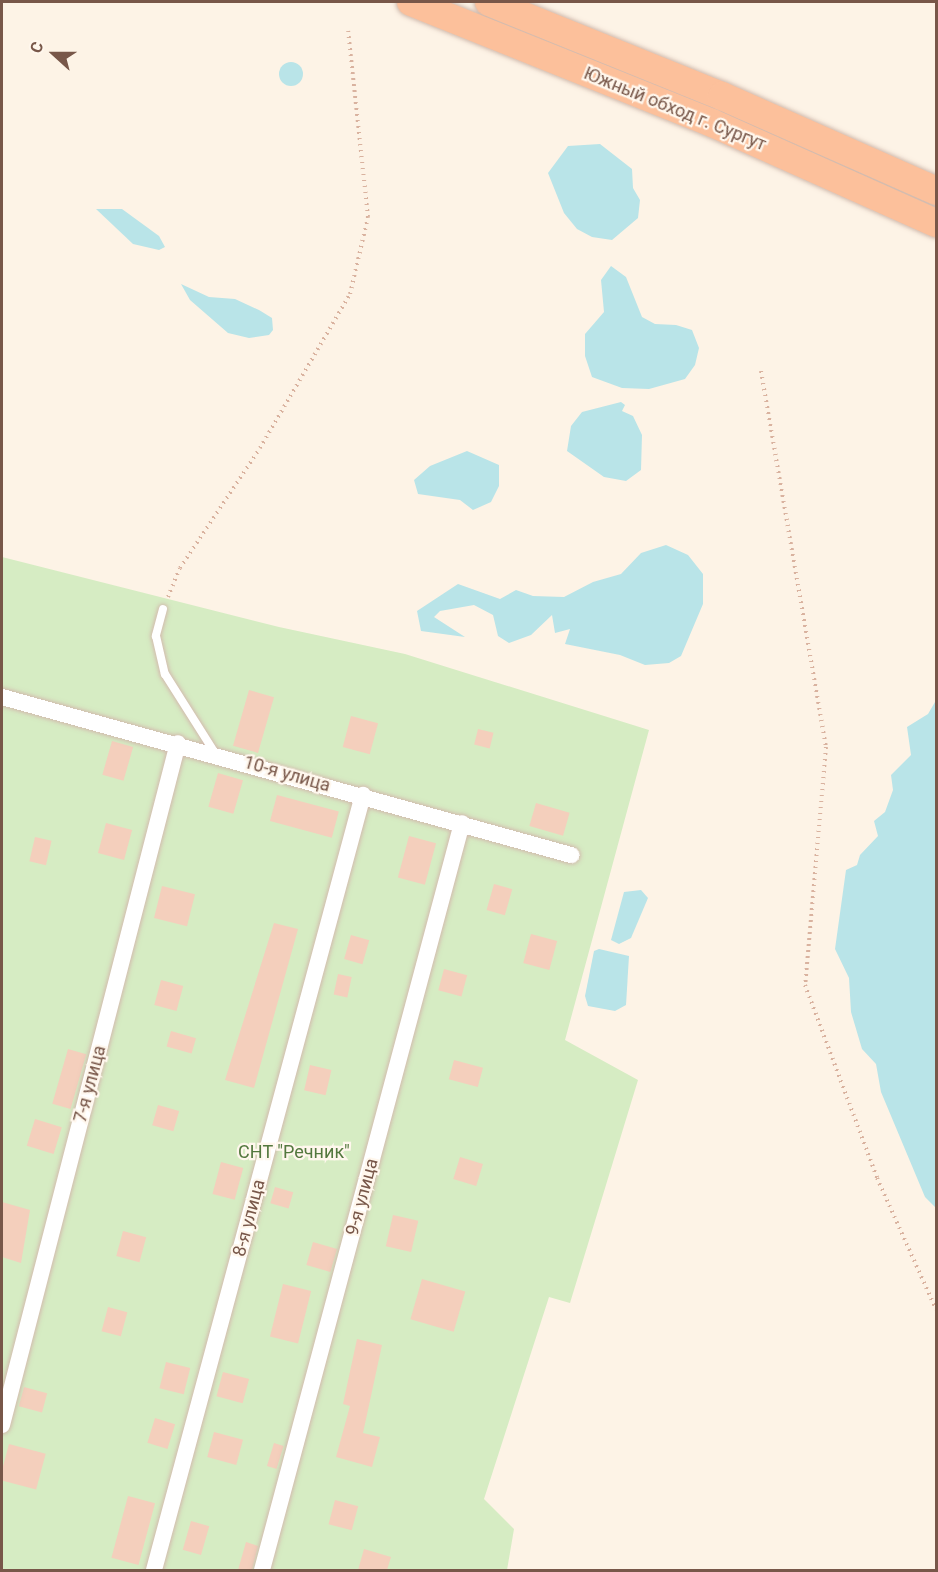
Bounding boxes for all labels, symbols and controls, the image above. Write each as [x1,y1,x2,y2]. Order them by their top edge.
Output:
north arrow [24,24,84,84]
text: С [26,39,47,56]
street label: Южный обход г. Сургут [581,63,769,155]
street label: 10-я улица [241,751,333,797]
street label: 7-я улица [69,1043,111,1125]
park label: СНТ "Речник" [238,1141,350,1163]
street label: 9-я улица [341,1156,383,1238]
street label: 8-я улица [228,1177,270,1259]

